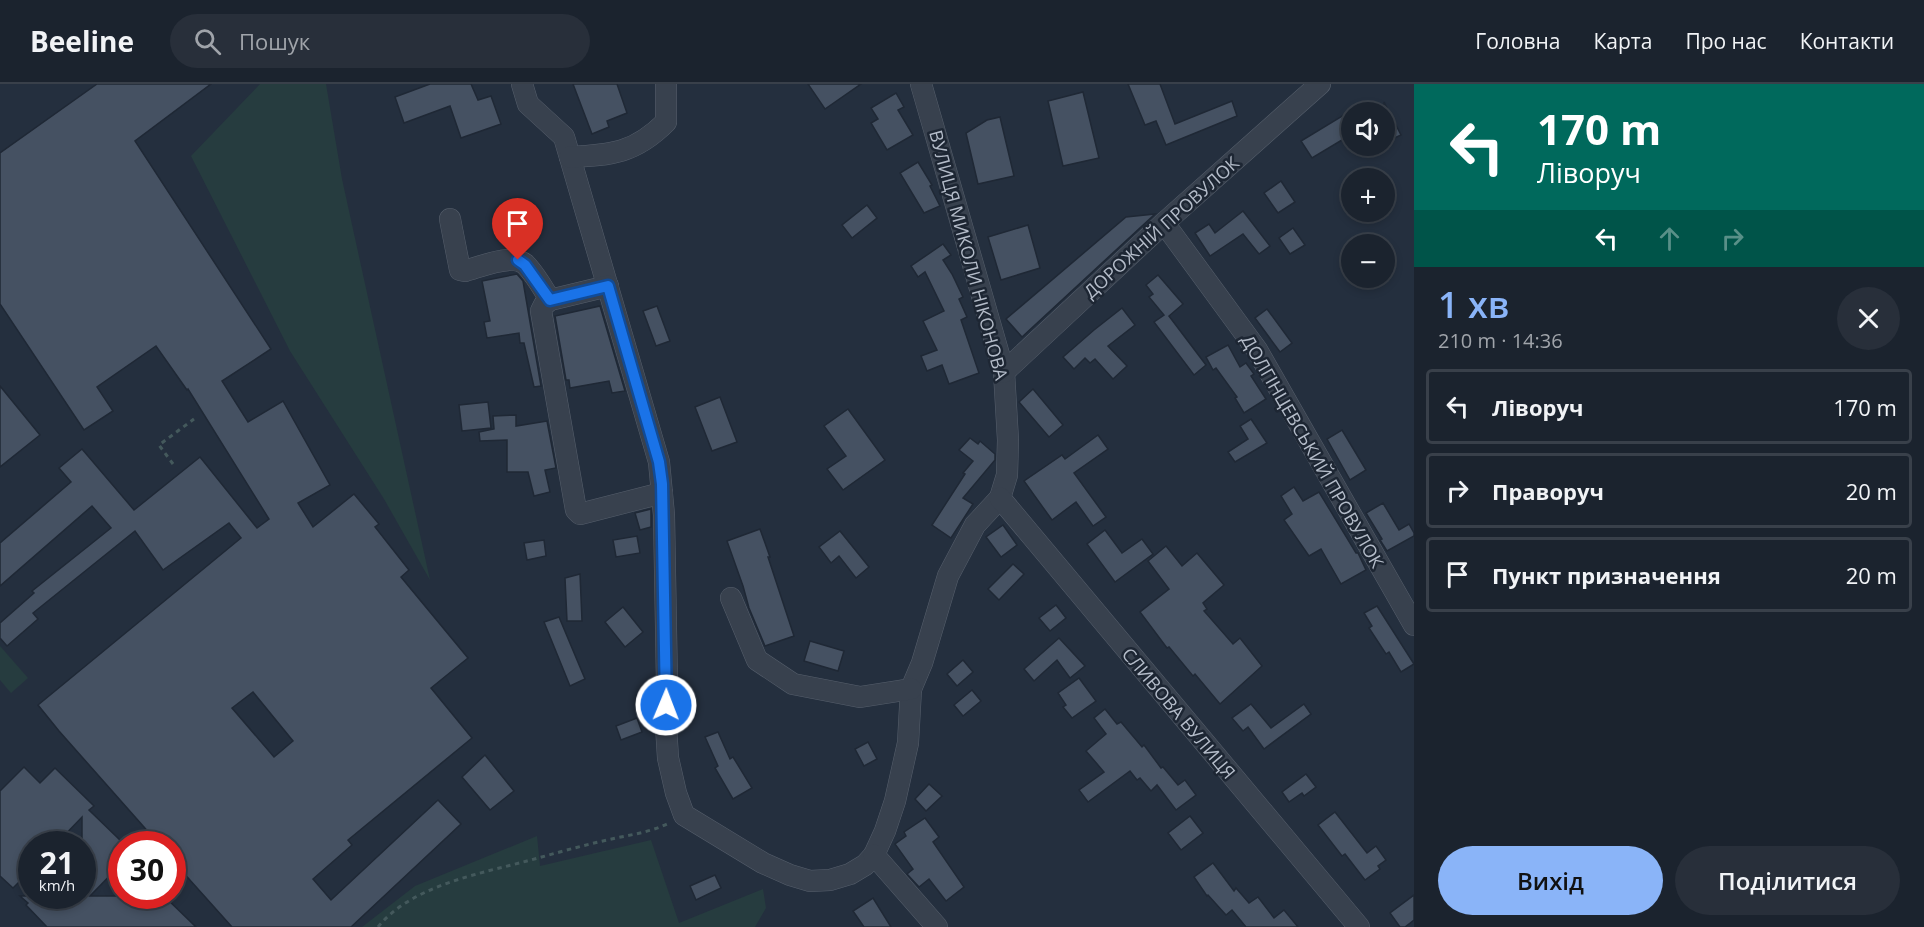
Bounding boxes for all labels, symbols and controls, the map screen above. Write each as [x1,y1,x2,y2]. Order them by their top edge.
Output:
search box [170,14,590,68]
text: Beeline [30,22,134,60]
icon: search [191,25,224,58]
text: Пошук [239,26,310,56]
text: Головна [1475,27,1560,55]
text: Карта [1593,27,1652,55]
text: Про нас [1685,27,1767,55]
text: Контакти [1800,27,1894,55]
text: 170 m [1537,100,1661,157]
map controls [1341,102,1395,288]
button: sound [1341,102,1395,156]
icon: left [1438,108,1516,186]
street label: ВУЛИЦЯ МИКОЛИ НІКОНОВА [924,127,1014,383]
street label: ДОРОЖНІЙ ПРОВУЛОК [1078,151,1244,303]
text: Ліворуч [1537,154,1641,191]
button: + [1341,168,1395,222]
pin [492,198,543,260]
icon: arrive [501,207,534,240]
icon: left [1590,222,1623,255]
icon: ahead [1653,222,1686,255]
icon: right [1716,222,1749,255]
button: − [1341,234,1395,288]
text: 1 хв [1438,280,1509,329]
button: close [1837,287,1900,350]
text: 210 m · 14:36 [1438,327,1563,354]
street label: ДОЛГІНЦЕВСЬКИЙ ПРОВУЛОК [1236,330,1390,572]
icon: left [1441,390,1474,423]
text: Ліворуч [1492,392,1583,422]
text: 170 m [1833,392,1897,422]
icon: right [1441,474,1474,507]
text: Праворуч [1492,476,1604,506]
text: 20 m [1846,476,1897,506]
icon: arrive [1441,558,1474,591]
text: Пункт призначення [1492,560,1721,590]
text: 20 m [1846,560,1897,590]
street label: СЛИВОВА ВУЛИЦЯ [1117,642,1241,784]
position arrow [634,673,698,737]
speed limit sign: 30 [108,831,186,909]
text: 21 [40,842,74,883]
button: Вихід [1438,846,1663,915]
button: Поділитися [1675,846,1900,915]
text: km/h [39,875,75,895]

